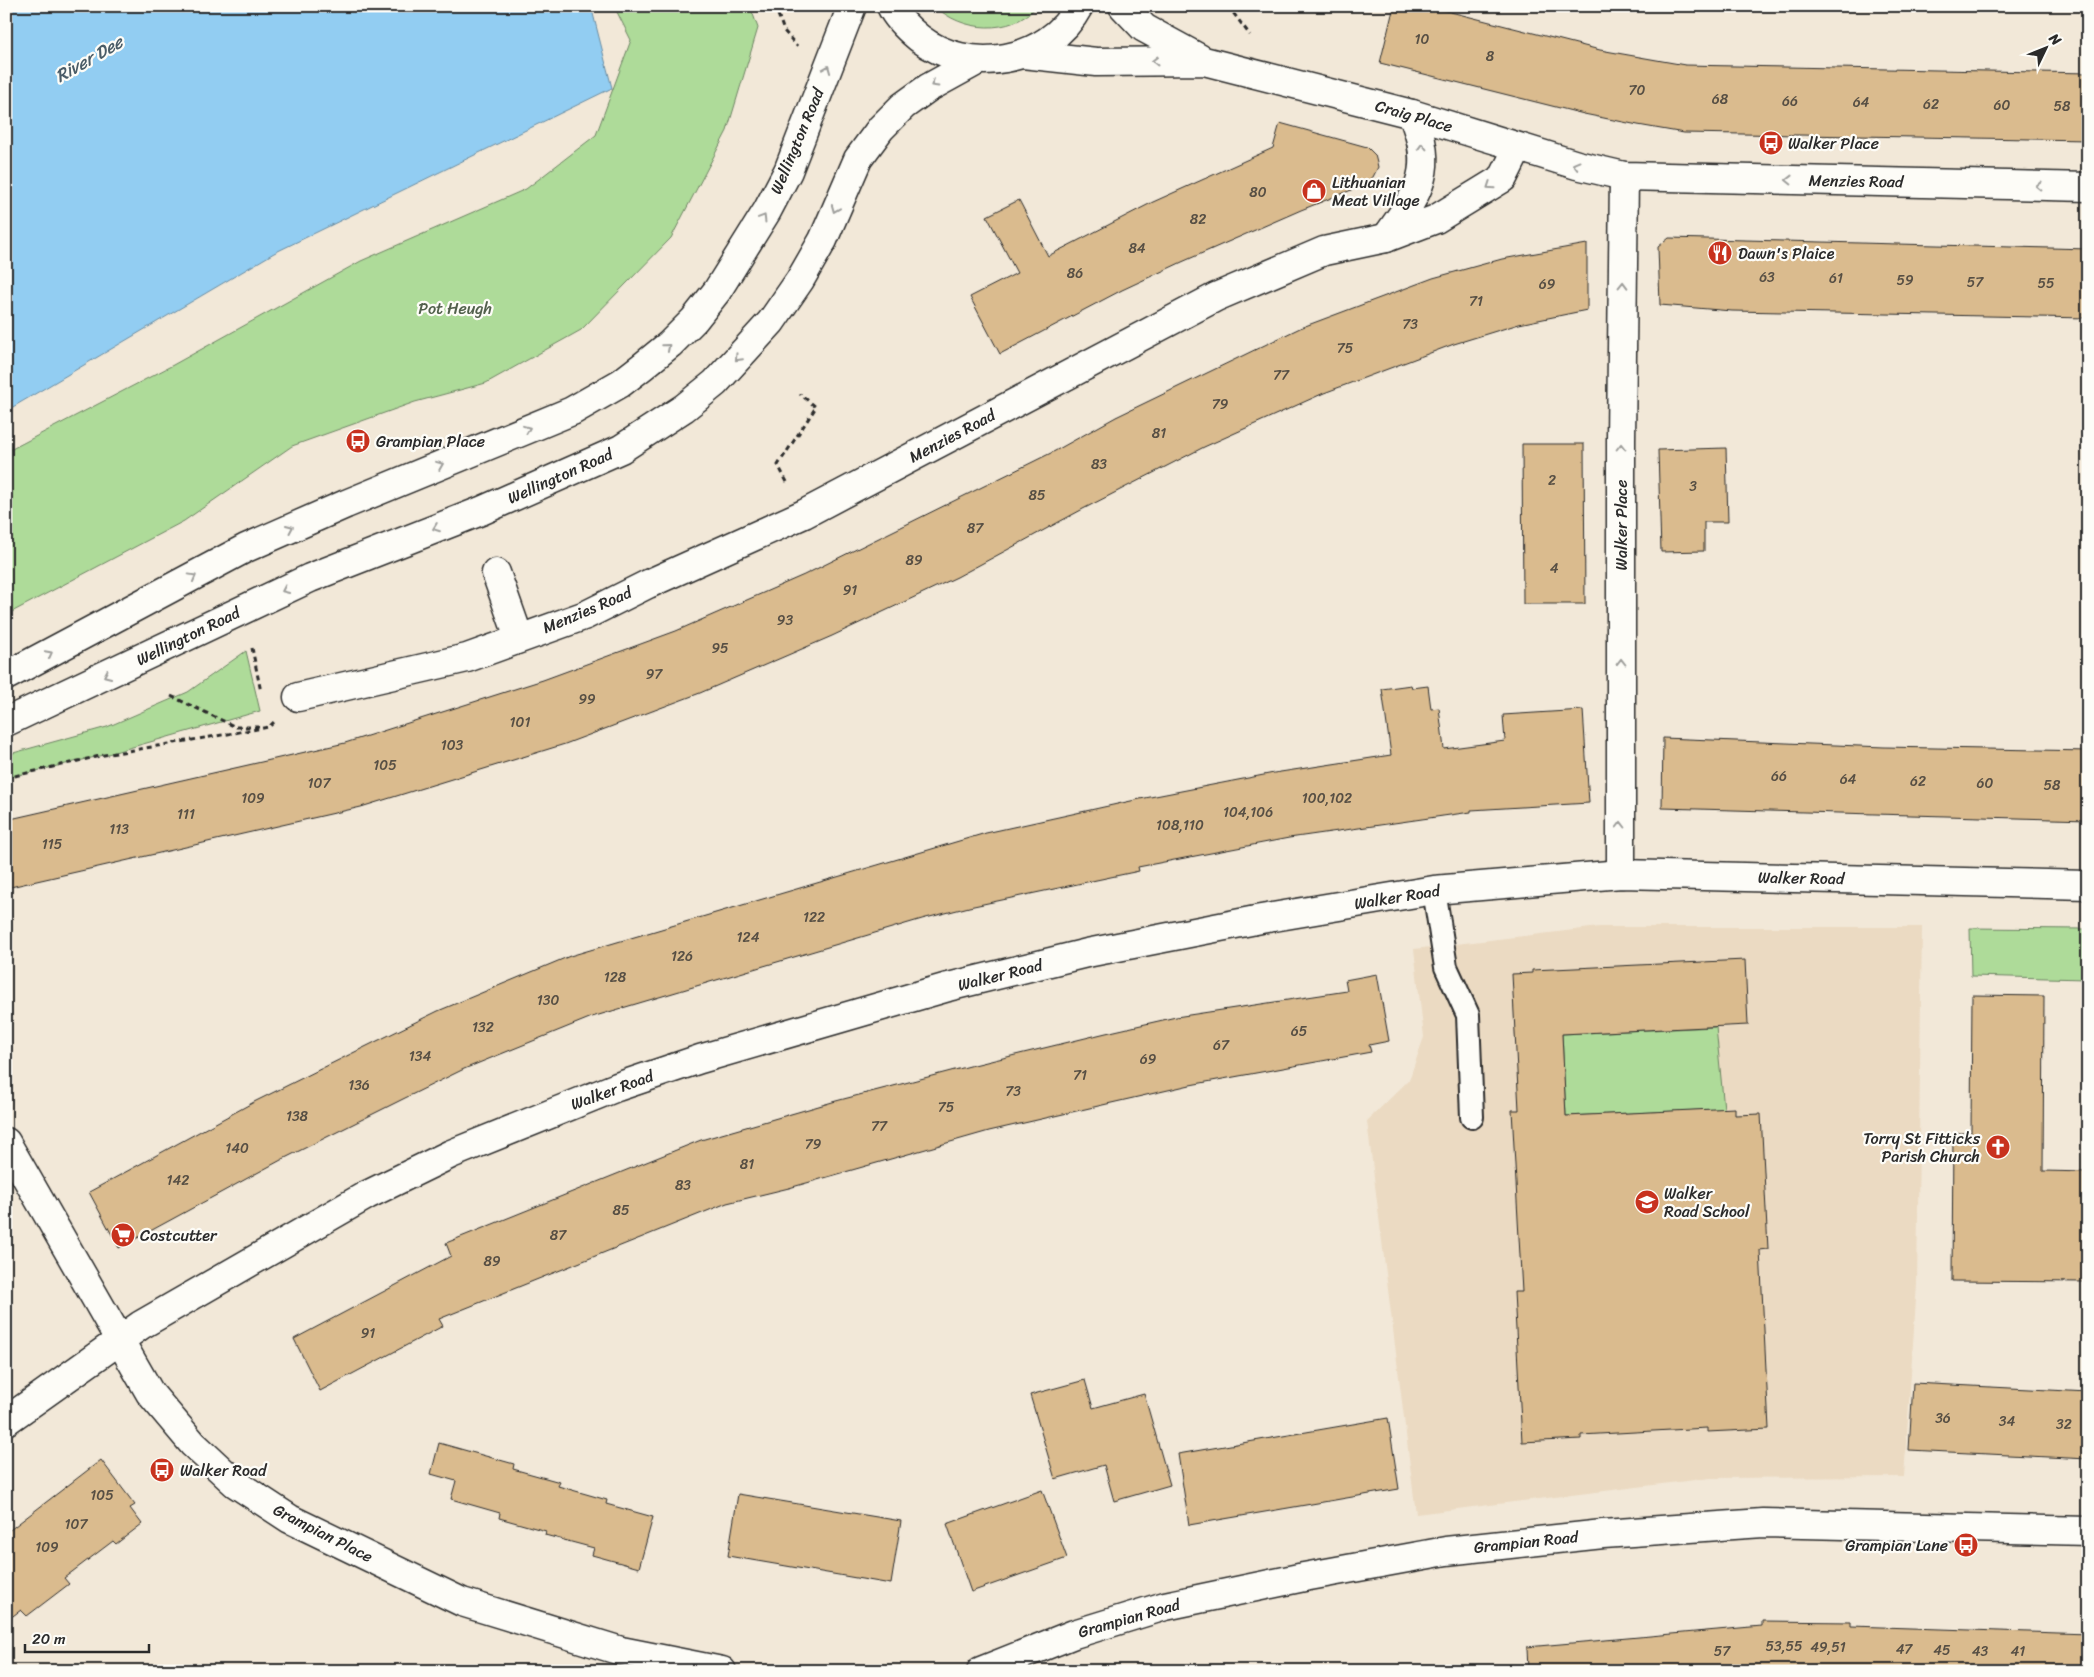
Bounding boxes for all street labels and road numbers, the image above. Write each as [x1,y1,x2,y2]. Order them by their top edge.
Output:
street label: Wellington Road [762,82,833,199]
street label: Craig Place [1372,91,1456,141]
street label: Menzies Road [1808,166,1905,196]
street label: Menzies Road [903,400,1002,471]
street label: Wellington Road [503,439,619,512]
street label: Walker Place [1607,480,1636,570]
street label: Menzies Road [538,578,638,642]
street label: Wellington Road [131,598,247,674]
street label: Walker Road [1758,863,1846,893]
street label: Walker Road [1352,876,1444,918]
street label: Walker Road [955,950,1047,1000]
street label: Walker Road [566,1061,659,1118]
street label: Grampian Place [268,1495,378,1571]
street label: Grampian Road [1472,1522,1581,1562]
street label: Grampian Road [1075,1589,1185,1646]

